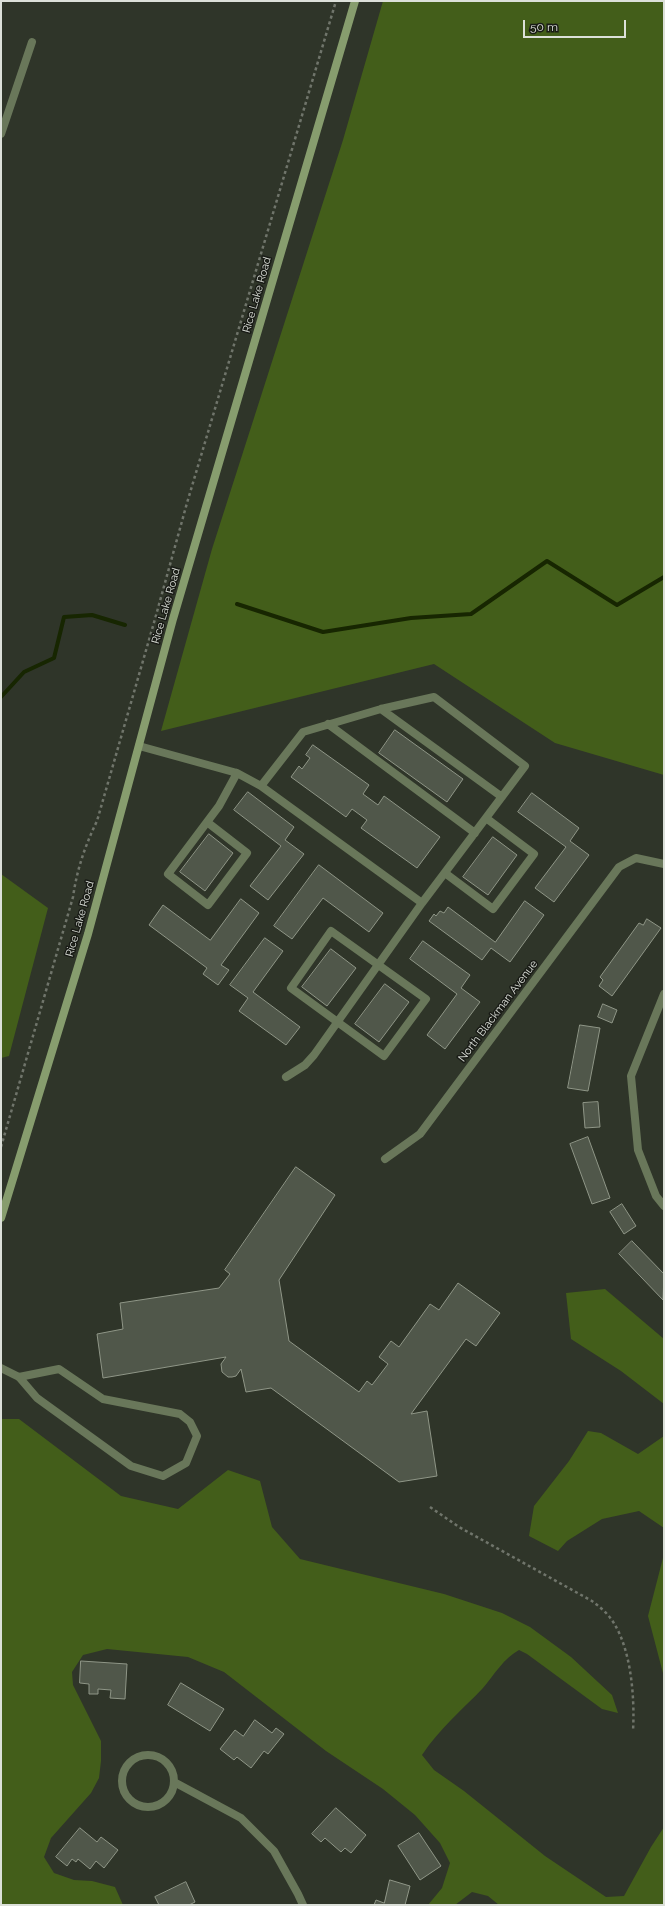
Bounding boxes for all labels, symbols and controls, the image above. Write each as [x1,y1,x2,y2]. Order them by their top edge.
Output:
scale bar [525,12,628,38]
text: 50 m [530,20,558,34]
street label: Rice Lake Road [240,256,274,334]
street label: Rice Lake Road [149,567,183,645]
street label: Rice Lake Road [63,880,97,958]
street label: North Blackman Avenue [455,958,541,1064]

